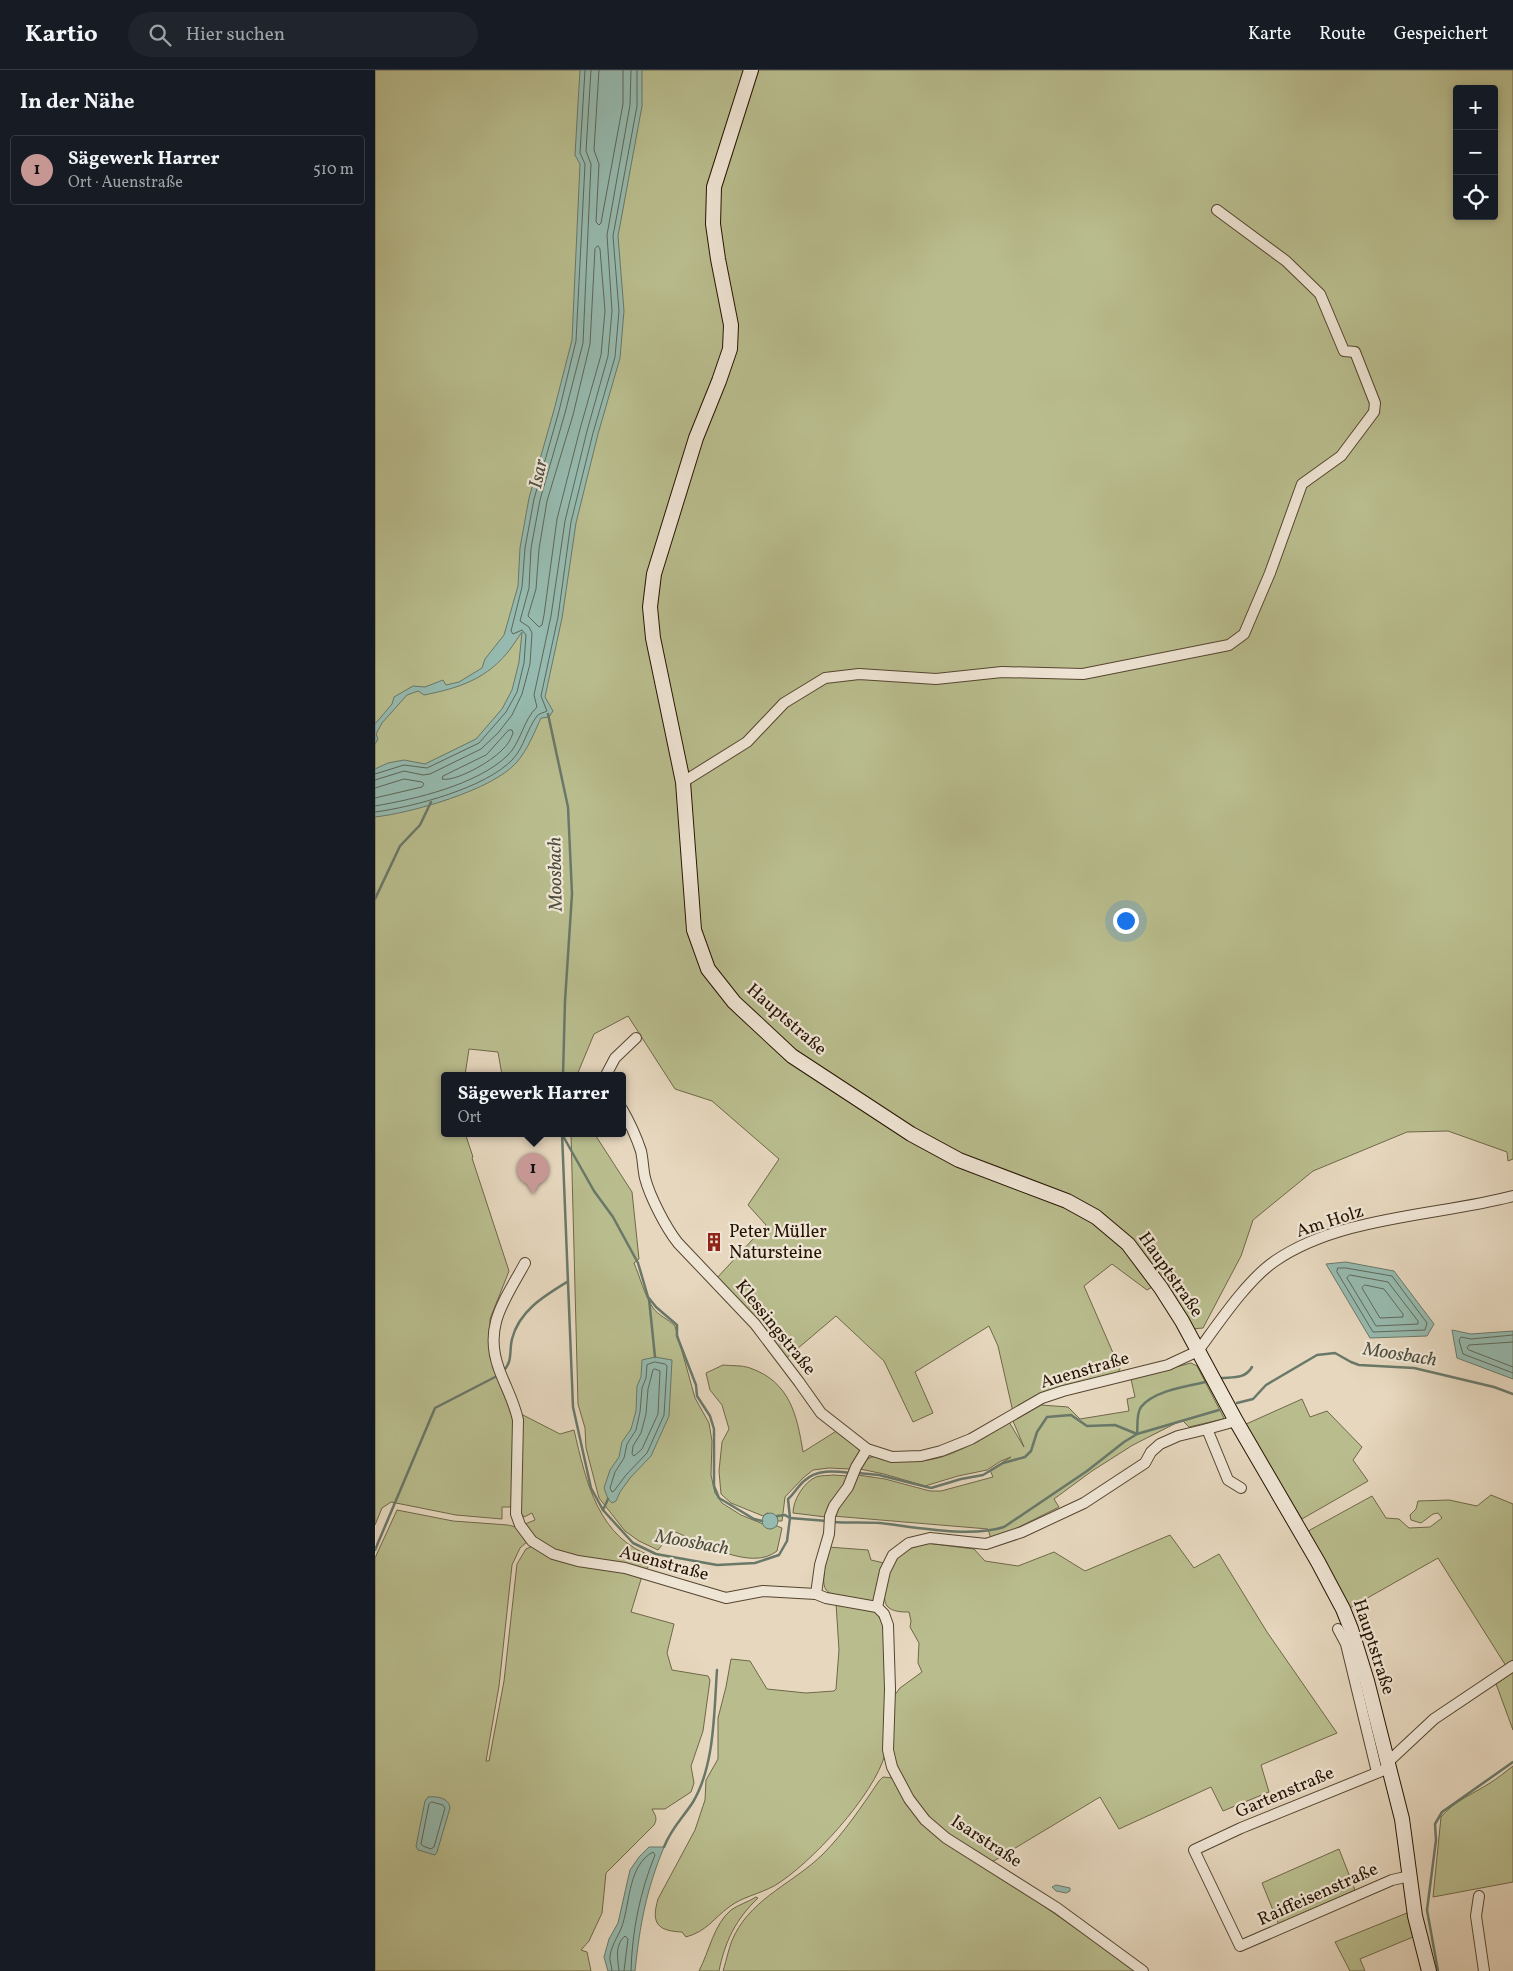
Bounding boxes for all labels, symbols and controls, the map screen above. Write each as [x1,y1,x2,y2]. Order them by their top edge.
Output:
search box [128,12,478,57]
text: Kartio [25,18,98,52]
icon: search [146,21,174,49]
text: Hier suchen [186,22,285,48]
text: Karte [1248,22,1291,47]
text: Route [1319,22,1366,47]
text: Gespeichert [1394,22,1488,47]
map controls [1453,85,1498,220]
button: + [1453,85,1498,130]
text: In der Nähe [20,88,135,117]
button: − [1453,130,1498,175]
text: Sägewerk Harrer [68,146,220,172]
text: 1 [34,159,40,181]
text: 510 m [313,159,354,181]
text: Ort · Auenstraße [68,172,183,194]
button: locate [1453,175,1498,220]
water label: Isar [523,456,555,491]
water label: Moosbach [542,837,570,912]
your location [1113,908,1139,934]
street label: Hauptstraße [740,978,832,1062]
popup [441,1072,626,1137]
text: Sägewerk Harrer [458,1081,609,1107]
text: Ort [458,1107,482,1129]
pin: 1 [517,1153,549,1194]
street label: Am Holz [1293,1199,1367,1245]
place label: Peter Müller Natursteine [729,1220,827,1266]
street label: Hauptstraße [1131,1227,1209,1323]
building icon: Peter Müller Natursteine [703,1231,725,1253]
street label: Klessingstraße [729,1275,821,1381]
water label: Moosbach [1360,1336,1439,1374]
street label: Auenstraße [1038,1346,1132,1396]
water label: Moosbach [652,1524,731,1562]
street label: Auenstraße [617,1540,711,1588]
street label: Hauptstraße [1346,1596,1400,1698]
street label: Gartenstraße [1232,1761,1338,1825]
street label: Isarstraße [945,1810,1027,1874]
street label: Raiffeisenstraße [1254,1857,1382,1933]

